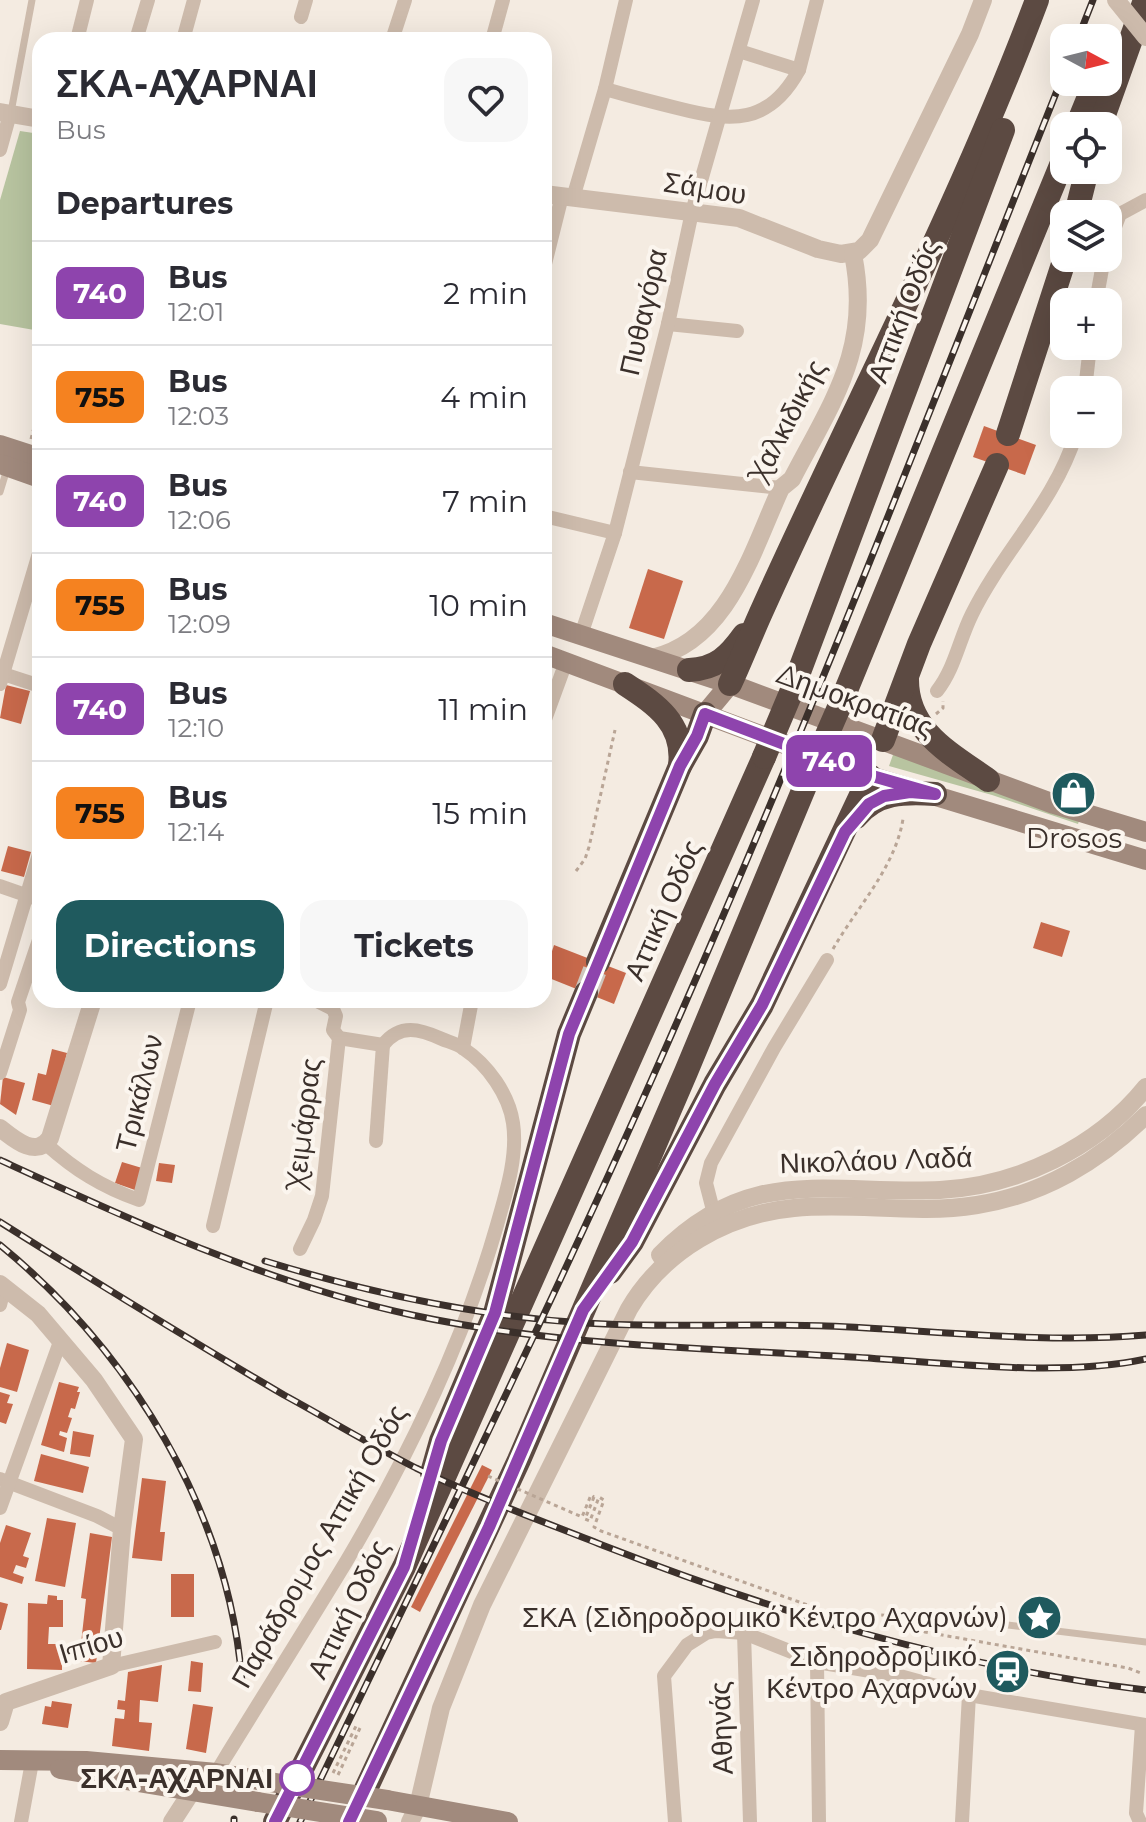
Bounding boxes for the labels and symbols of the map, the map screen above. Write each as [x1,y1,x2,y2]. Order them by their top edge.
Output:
north arrow [1050,24,1122,96]
street label: Σάμου [661,165,749,211]
street label: Αττική Οδός [860,235,946,387]
street label: Πυθαγόρα [612,245,674,379]
street label: Χαλκιδικής [739,354,833,490]
street label: Δημοκρατίας [772,656,938,744]
line badge: 740 [783,735,875,787]
shop icon: Drosos [1050,770,1098,818]
place label: Drosos [1026,821,1122,855]
street label: Αττική Οδός [617,834,709,986]
street label: Τρικάλων [108,1031,170,1155]
street label: Χειμάρρας [278,1056,328,1194]
street label: Νικολάου Λαδά [779,1140,973,1180]
street label: Παράδρομος Αττική Οδός [224,1398,414,1694]
street label: Αττική Οδός [300,1534,396,1684]
place icon: ΣΚΑ (Σιδηροδρομικό Κέντρο Αχαρνών) [1015,1593,1063,1641]
place label: ΣΚΑ (Σιδηροδρομικό Κέντρο Αχαρνών) [522,1600,1008,1634]
street label: Ιπίου [55,1619,127,1671]
place label: Σιδηροδρομικό Κέντρο Αχαρνών [766,1639,977,1705]
station icon: Σιδηροδρομικό Κέντρο Αχαρνών [984,1648,1032,1696]
street label: Αθηνάς [702,1681,740,1775]
place label: ΣΚΑ-ΑΧΑΡΝΑΙ [80,1761,273,1795]
marker: ΣΚΑ-ΑΧΑΡΝΑΙ [280,1761,314,1795]

